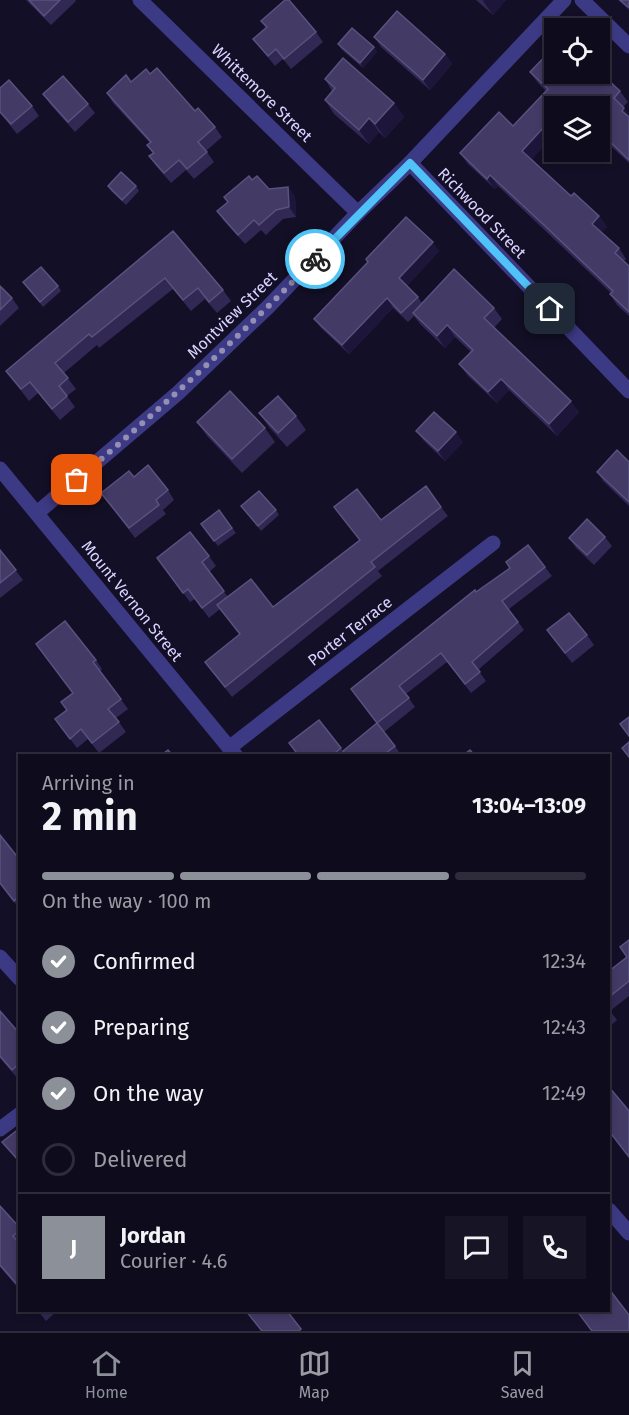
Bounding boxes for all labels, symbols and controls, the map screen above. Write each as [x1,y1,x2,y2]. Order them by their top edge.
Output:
map controls [544,18,610,162]
button: locate [544,18,610,84]
street label: Whittemore Street [208,40,316,146]
button: layers [544,96,610,162]
street label: Richwood Street [434,164,530,262]
courier [285,229,345,289]
icon: bike [299,243,332,276]
street label: Montview Street [183,267,281,363]
pin [524,283,575,334]
icon: home [533,292,566,325]
pin [51,454,102,505]
icon: bag [60,463,93,496]
street label: Mount Vernon Street [78,537,187,665]
street label: Porter Terrace [304,592,396,670]
text: Arriving in [42,771,135,795]
text: 13:04–13:09 [472,792,586,819]
text: 2 min [42,794,138,840]
text: On the way · 100 m [42,889,211,913]
icon: check [42,945,75,978]
text: Confirmed [93,948,196,975]
text: 12:34 [542,949,586,973]
icon: check [42,1011,75,1044]
text: Preparing [93,1014,189,1041]
text: 12:43 [542,1015,586,1039]
icon: check [42,1077,75,1110]
text: On the way [93,1080,204,1107]
text: 12:49 [542,1081,586,1105]
text: Delivered [93,1146,188,1173]
button: chat [445,1216,508,1279]
button: phone [523,1216,586,1279]
text: Jordan [120,1222,186,1249]
text: J [70,1234,77,1261]
text: Courier · 4.6 [120,1249,227,1273]
tab: Home [85,1347,128,1402]
tab: Map [298,1347,331,1402]
tab: Saved [501,1347,544,1402]

